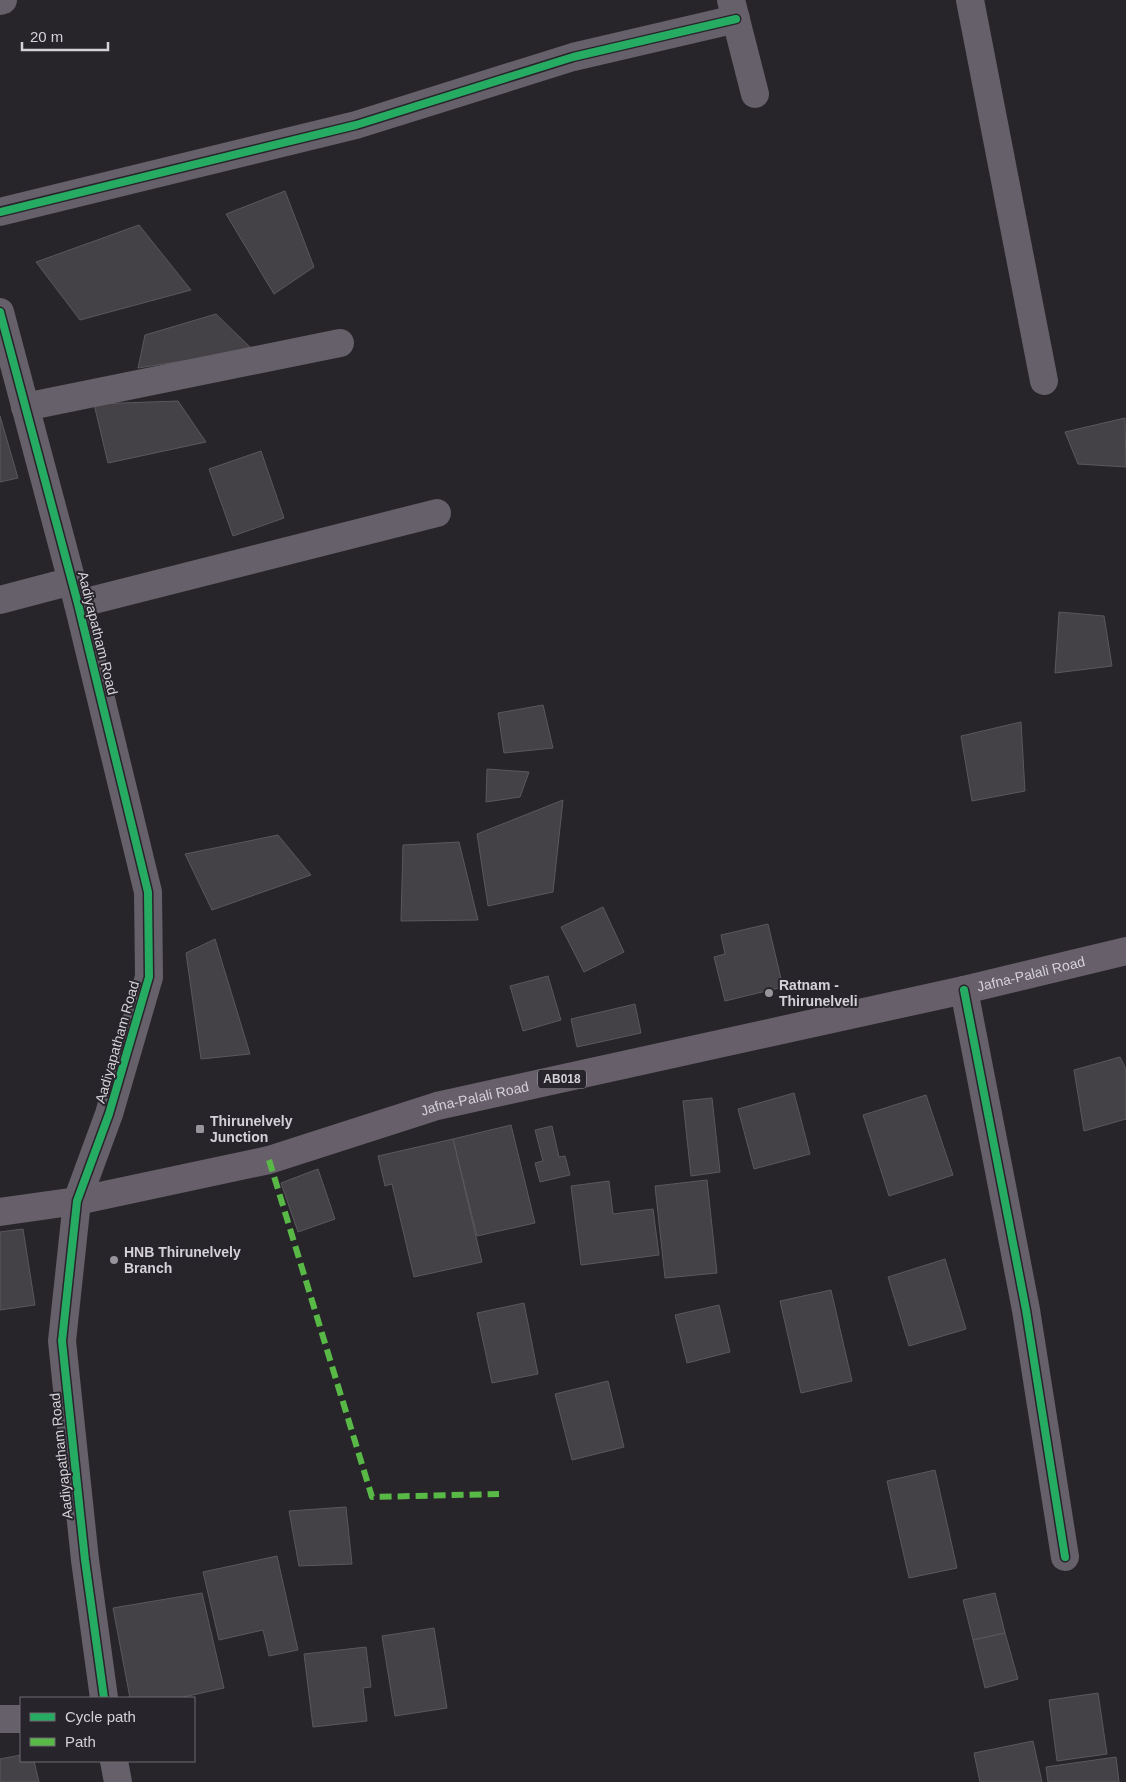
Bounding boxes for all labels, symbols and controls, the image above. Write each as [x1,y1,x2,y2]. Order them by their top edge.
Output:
scale bar [22,20,109,52]
text: 20 m [30,28,63,45]
street label: Aadiyapatham Road [75,570,121,696]
street label: Jafna-Palali Road [975,953,1087,995]
place label: Ratnam - Thirunelveli [779,977,858,1009]
street label: Aadiyapatham Road [92,979,142,1105]
marker: Ratnam - Thirunelveli [763,987,775,999]
road number: AB018 [538,1070,586,1088]
street label: Jafna-Palali Road [418,1078,530,1119]
place label: Thirunelvely Junction [210,1113,293,1145]
marker: Thirunelvely Junction [194,1123,206,1135]
place label: HNB Thirunelvely Branch [124,1244,241,1276]
marker: HNB Thirunelvely Branch [108,1254,120,1266]
street label: Aadiyapatham Road [46,1392,76,1520]
legend [20,1697,195,1762]
text: Cycle path [65,1708,136,1725]
text: Path [65,1733,96,1750]

